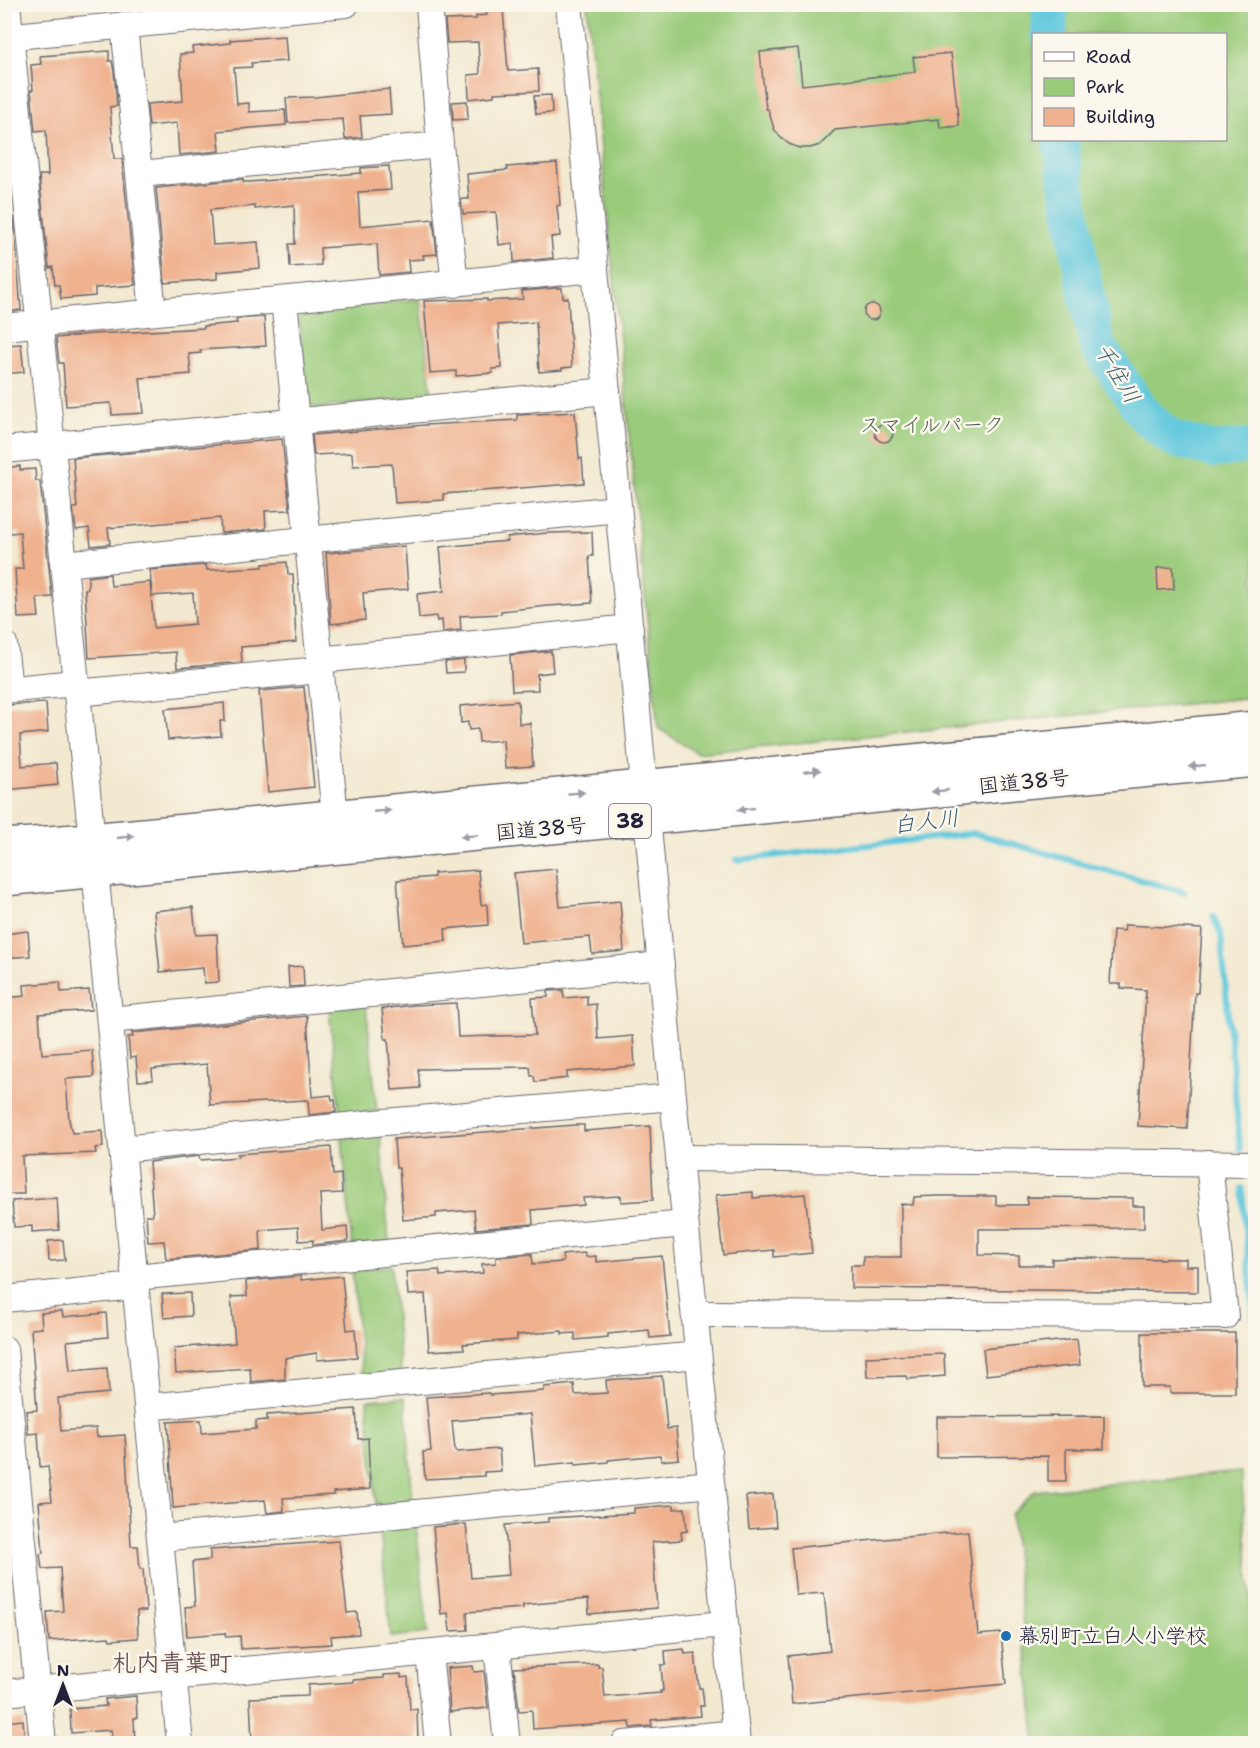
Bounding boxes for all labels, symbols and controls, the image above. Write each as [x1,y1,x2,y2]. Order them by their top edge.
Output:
legend [1032,33,1227,141]
text: Road [1086,45,1131,69]
text: Park [1086,75,1125,99]
text: Building [1086,105,1155,129]
water label: 千住川 [1088,337,1147,409]
park label: スマイルパーク [860,411,1004,439]
one-way arrow [1188,761,1207,771]
street label: 国道38号 [977,763,1071,801]
one-way arrow [803,766,822,776]
one-way arrow [931,786,950,796]
one-way arrow [567,788,586,798]
water label: 白人川 [892,803,961,840]
road number: 38 [609,804,651,838]
one-way arrow [737,804,756,814]
one-way arrow [373,806,392,816]
street label: 国道38号 [494,811,588,847]
one-way arrow [459,831,478,841]
one-way arrow [116,832,135,842]
place label: 幕別町立白人小学校 [1018,1622,1207,1650]
marker: 幕別町立白人小学校 [999,1629,1013,1643]
district label: 札内青葉町 [112,1647,232,1679]
north arrow [33,1655,93,1715]
text: N [57,1660,69,1681]

